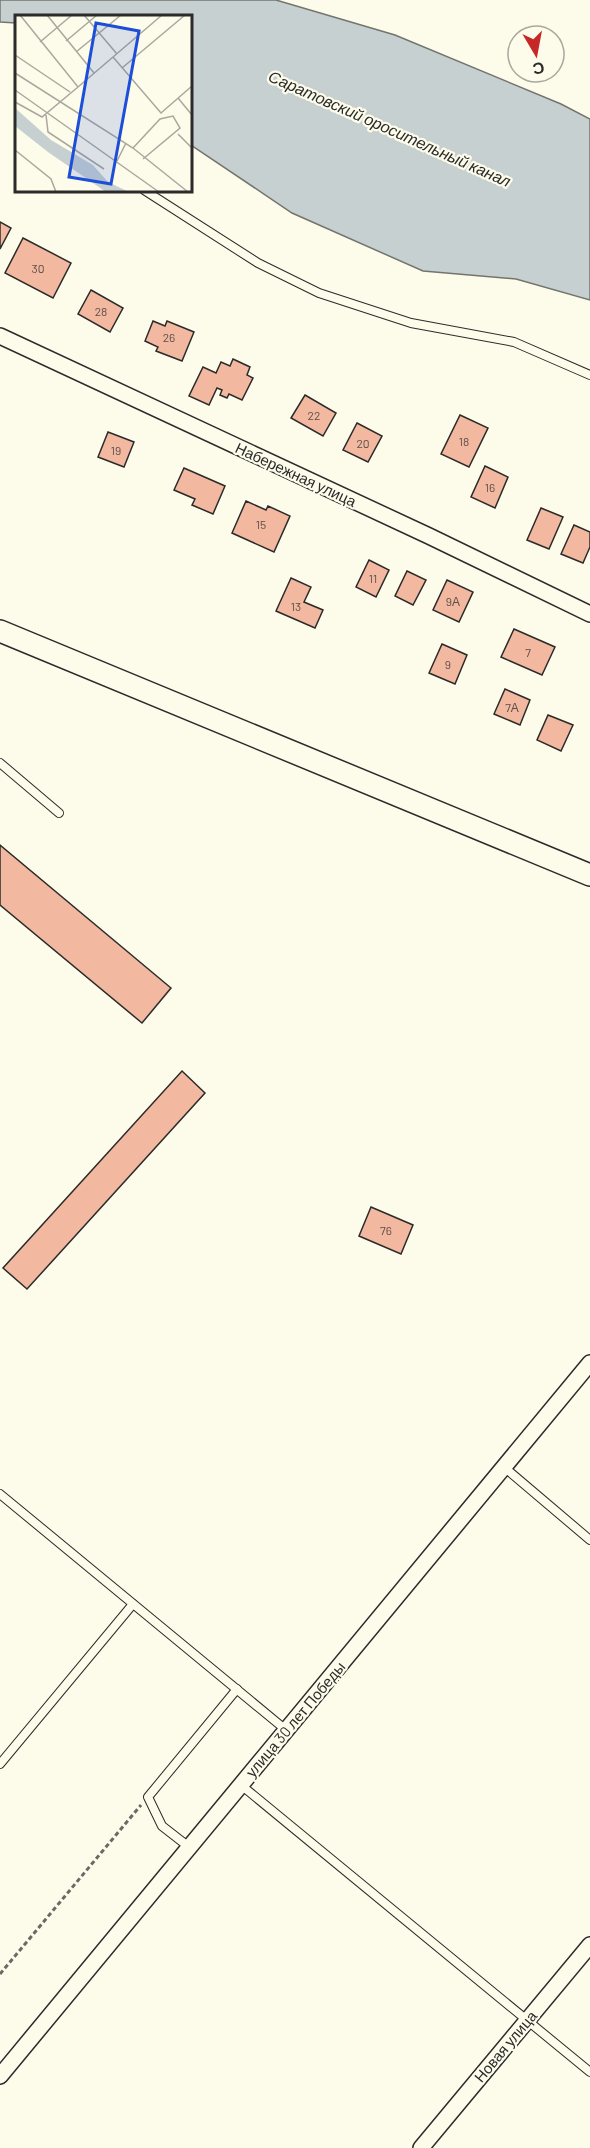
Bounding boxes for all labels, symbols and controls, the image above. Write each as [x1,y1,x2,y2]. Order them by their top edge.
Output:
inset map [15,15,192,192]
north arrow [506,24,566,84]
text: С [531,59,546,80]
water label: Саратовский оросительный канал [266,66,514,190]
house number: 30 [32,261,44,275]
house number: 28 [95,304,107,318]
house number: 26 [163,330,175,344]
house number: 22 [308,408,320,422]
house number: 18 [459,434,469,448]
house number: 20 [356,436,370,450]
street label: Набережная улица [233,438,360,510]
house number: 19 [111,443,121,457]
house number: 16 [485,480,495,494]
house number: 15 [256,517,266,531]
house number: 11 [369,571,377,585]
house number: 9А [446,594,460,608]
house number: 13 [291,599,301,613]
house number: 7 [525,645,531,659]
house number: 9 [445,657,451,671]
house number: 7А [505,700,519,714]
house number: 76 [380,1223,392,1237]
street label: улица 30 лет Победы [242,1658,348,1780]
street label: Новая улица [470,2006,540,2085]

